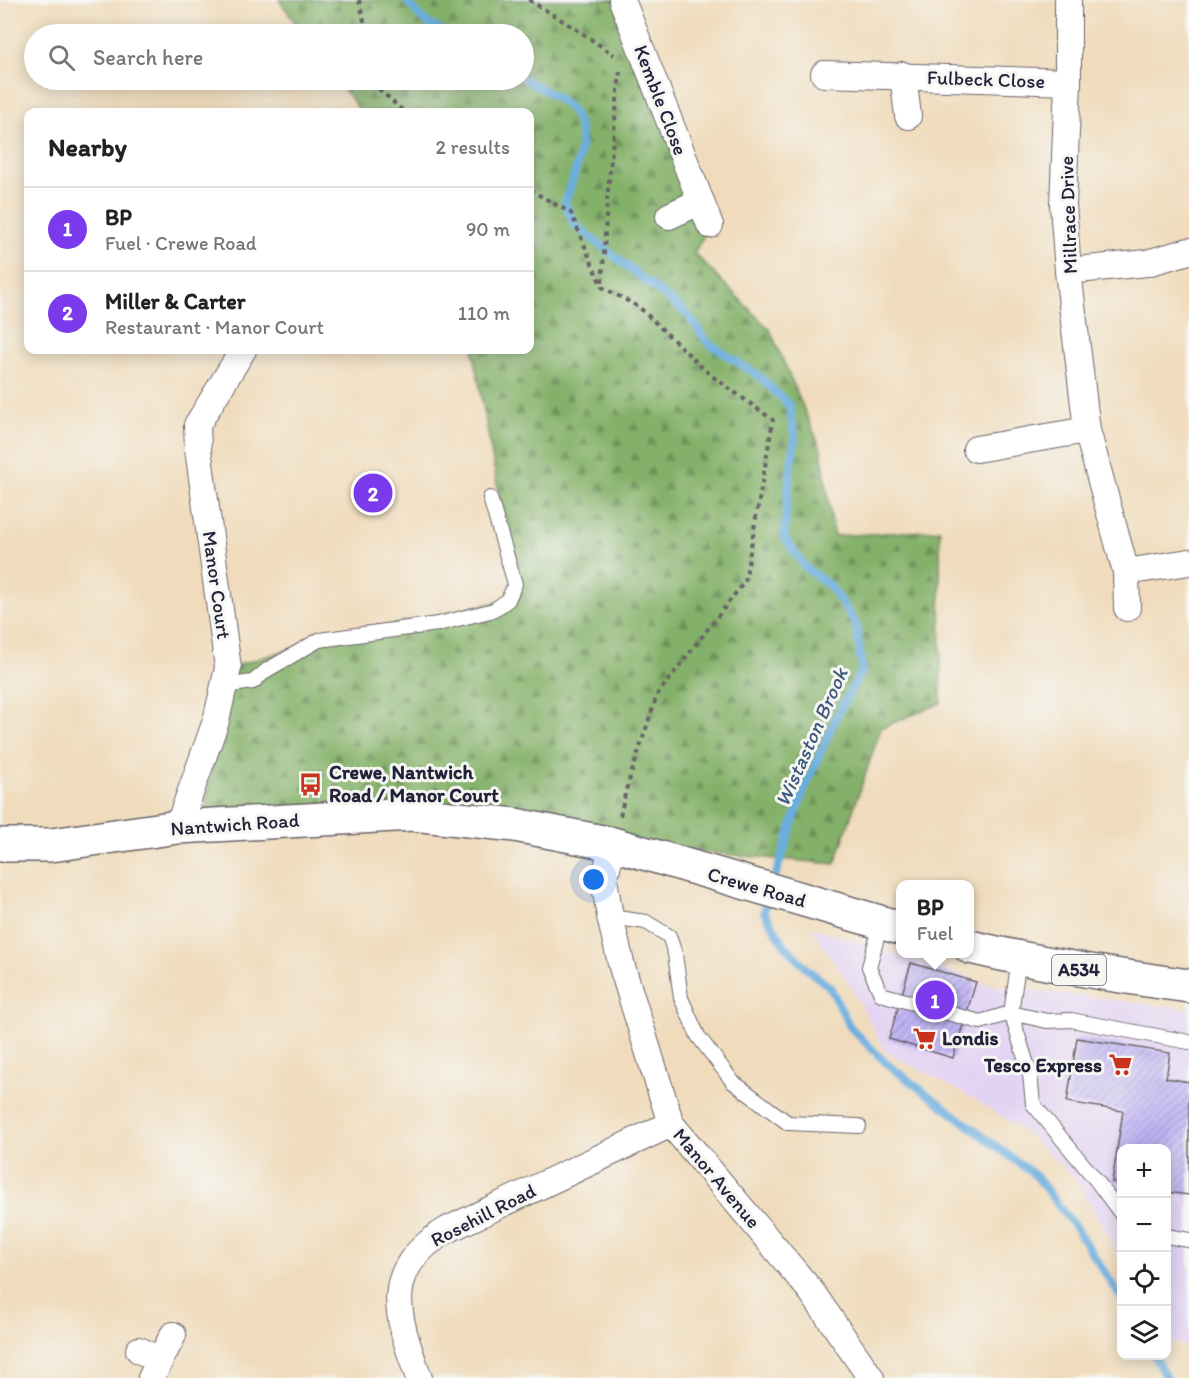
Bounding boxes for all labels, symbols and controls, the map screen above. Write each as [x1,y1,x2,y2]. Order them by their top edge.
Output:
search box [24,24,534,90]
icon: search [45,41,78,74]
street label: Kemble Close [629,41,693,159]
text: Search here [93,44,203,71]
street label: Fulbeck Close [927,65,1045,93]
text: Nearby [48,131,127,163]
text: 2 results [436,135,510,159]
street label: Millrace Drive [1054,156,1082,274]
text: BP [105,204,132,231]
text: 1 [63,217,72,241]
text: 90 m [466,217,510,241]
text: Fuel · Crewe Road [105,231,257,255]
text: Miller & Carter [105,288,245,315]
text: 2 [62,301,73,325]
text: 110 m [458,301,510,325]
text: Restaurant · Manor Court [105,315,324,339]
pin: 2 [354,470,392,516]
street label: Manor Court [198,529,236,641]
water label: Wistaston Brook [769,663,853,810]
place label: Crewe, Nantwich Road / Manor Court [329,760,499,807]
bus stop icon: Crewe, Nantwich Road / Manor Court [298,771,324,797]
street label: Nantwich Road [170,808,300,840]
street label: Crewe Road [705,861,809,913]
your location [579,865,608,894]
popup [896,880,974,958]
text: BP [917,894,944,921]
text: Fuel [917,921,953,945]
road number: A534 [1052,955,1106,985]
pin: 1 [916,978,954,1022]
supermarket icon: Londis [911,1025,937,1051]
place label: Londis [942,1026,998,1050]
supermarket icon: Tesco Express [1107,1052,1133,1078]
place label: Tesco Express [983,1053,1102,1078]
street label: Manor Avenue [668,1123,766,1233]
map controls [1117,1144,1171,1360]
button: + [1117,1144,1171,1198]
street label: Rosehill Road [427,1178,540,1252]
button: − [1117,1198,1171,1252]
button: locate [1117,1252,1171,1306]
button: layers [1117,1306,1171,1360]

